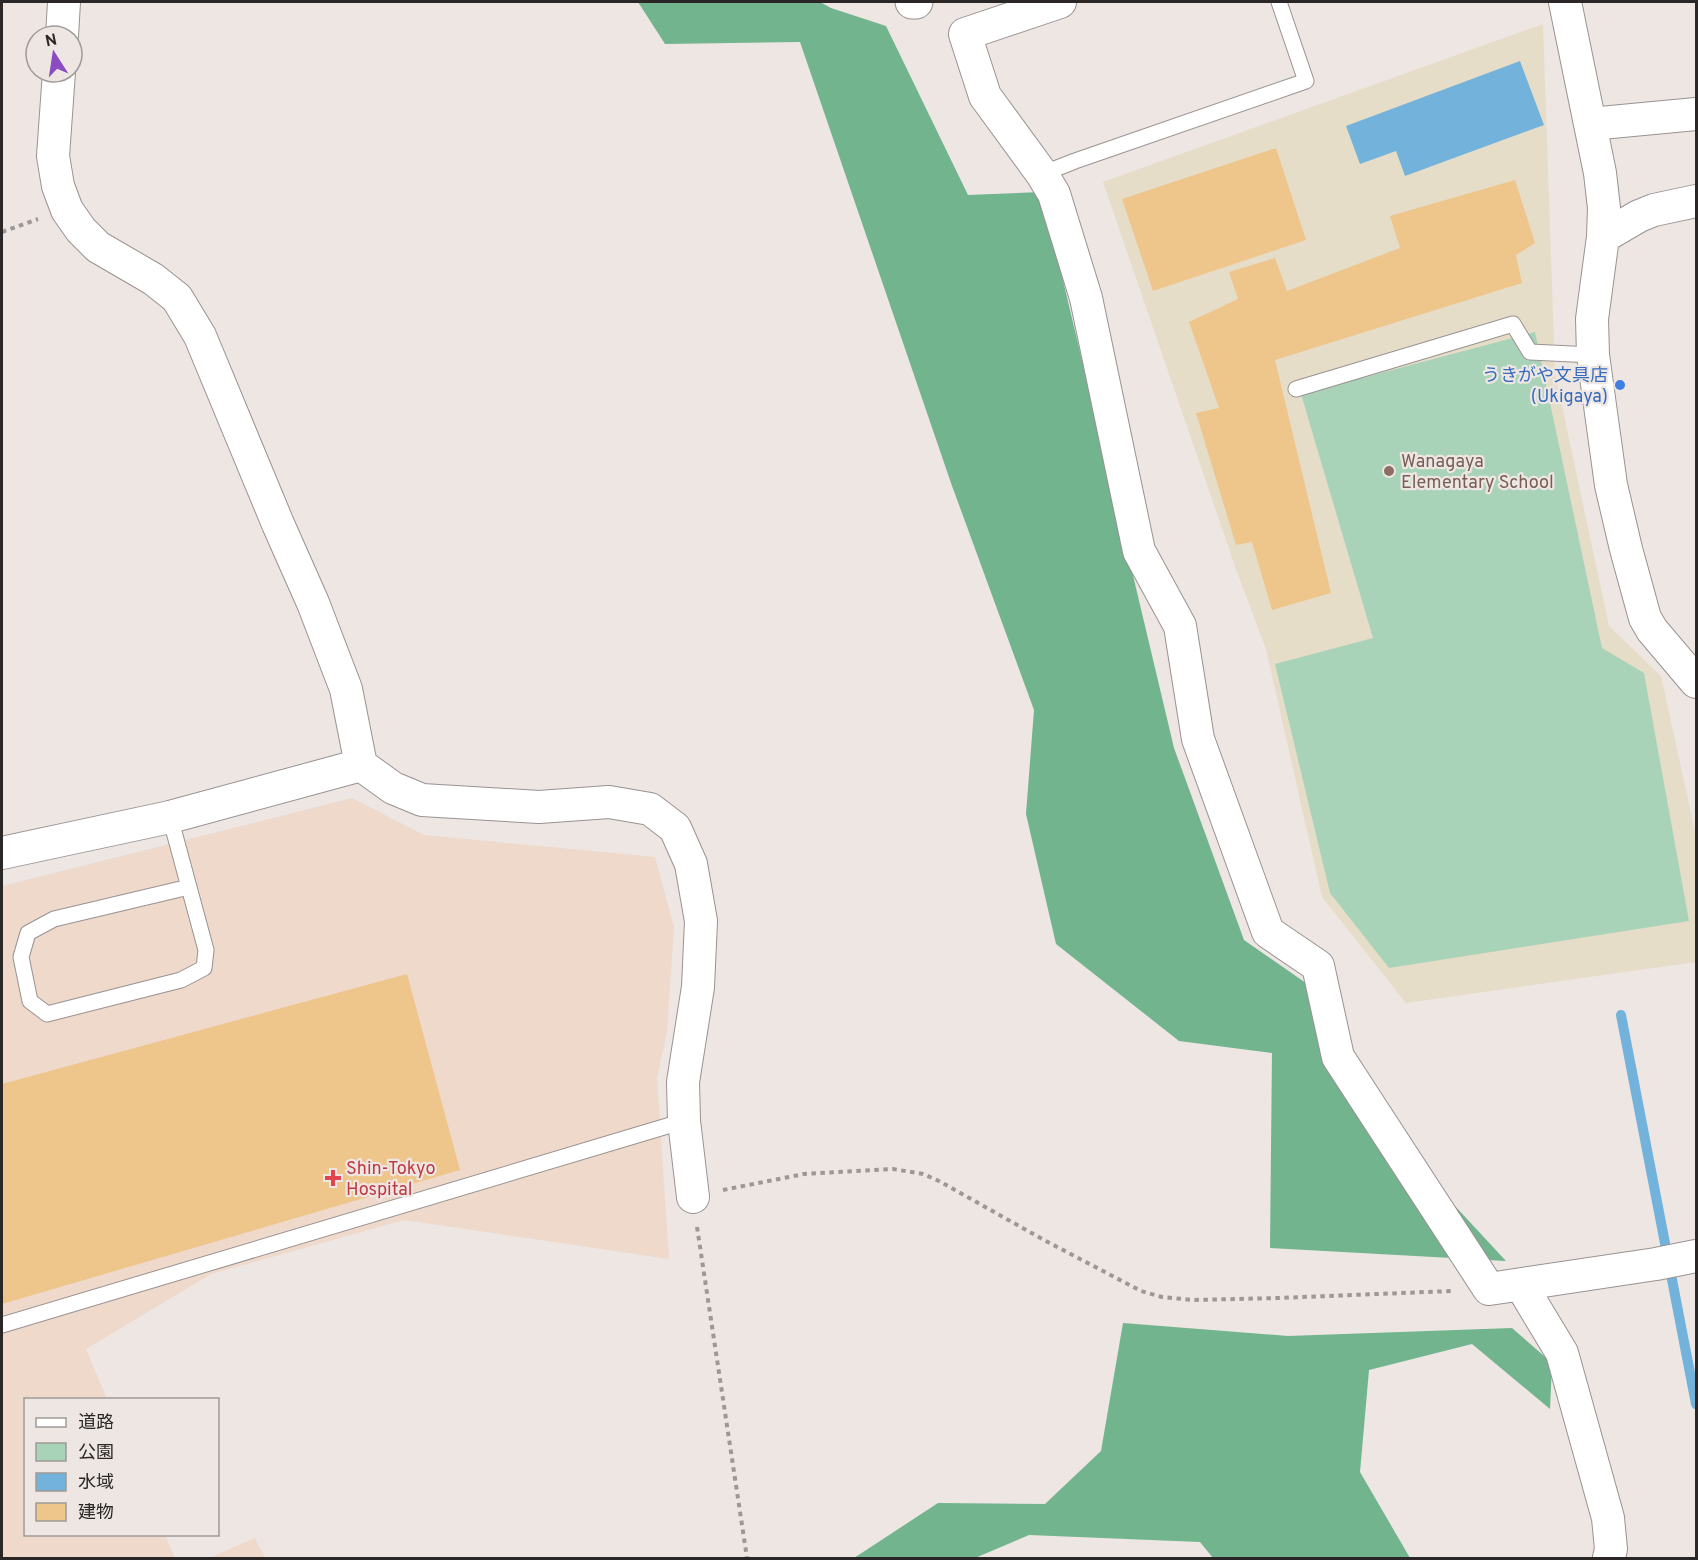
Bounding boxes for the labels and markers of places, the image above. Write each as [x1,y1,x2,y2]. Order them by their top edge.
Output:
place label: うきがや文具店 (Ukigaya) [1482,365,1608,409]
marker: うきがや文具店 (Ukigaya) [1613,378,1627,392]
place label: Wanagaya Elementary School [1401,451,1554,495]
marker: Wanagaya Elementary School [1382,464,1396,478]
place label: Shin-Tokyo Hospital [346,1158,436,1202]
marker: Shin-Tokyo Hospital [324,1169,342,1187]

